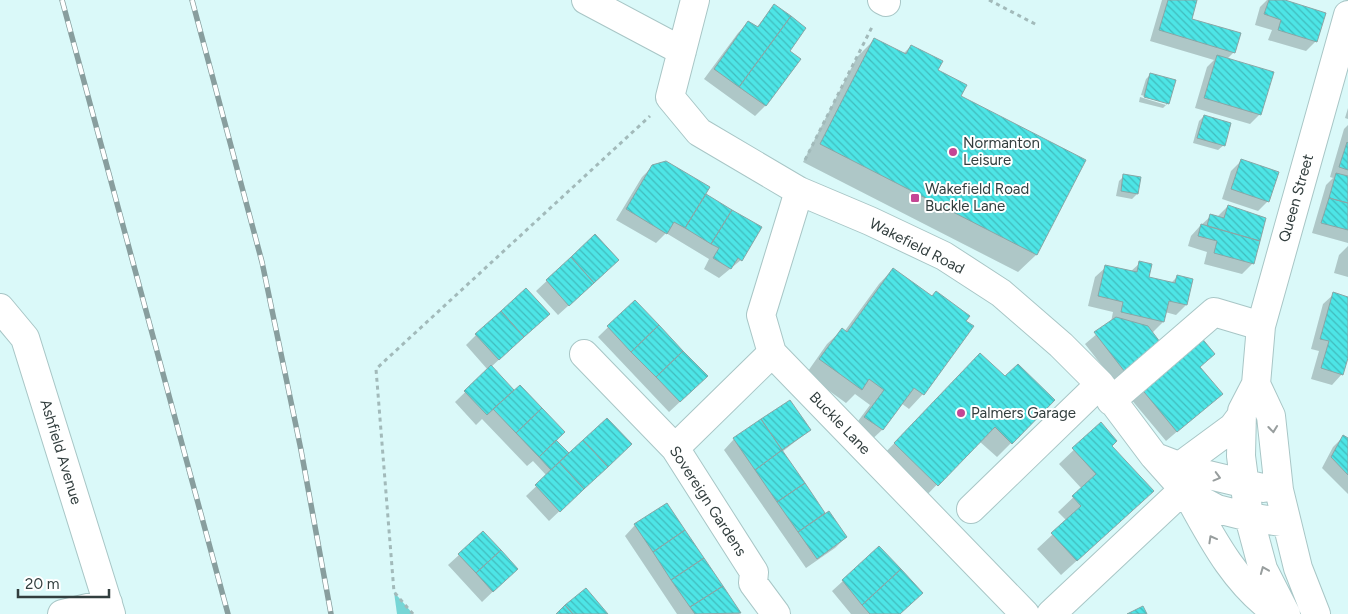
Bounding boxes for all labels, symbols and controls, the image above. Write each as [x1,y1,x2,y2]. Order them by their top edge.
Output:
place label: Normanton Leisure [963,134,1040,169]
marker: Normanton Leisure [947,146,959,158]
street label: Queen Street [1275,152,1317,244]
place label: Wakefield Road Buckle Lane [925,180,1029,215]
marker: Wakefield Road Buckle Lane [909,192,921,204]
street label: Wakefield Road [866,214,968,278]
street label: Buckle Lane [806,388,874,458]
street label: Ashfield Avenue [36,397,86,507]
place label: Palmers Garage [971,404,1076,422]
marker: Palmers Garage [955,407,967,419]
one-way arrow [1267,425,1278,433]
street label: Sovereign Gardens [666,443,750,559]
one-way arrow [1212,471,1221,482]
one-way arrow [1209,535,1219,544]
scale bar [18,566,109,598]
one-way arrow [1260,566,1271,575]
text: 20 m [25,575,59,593]

